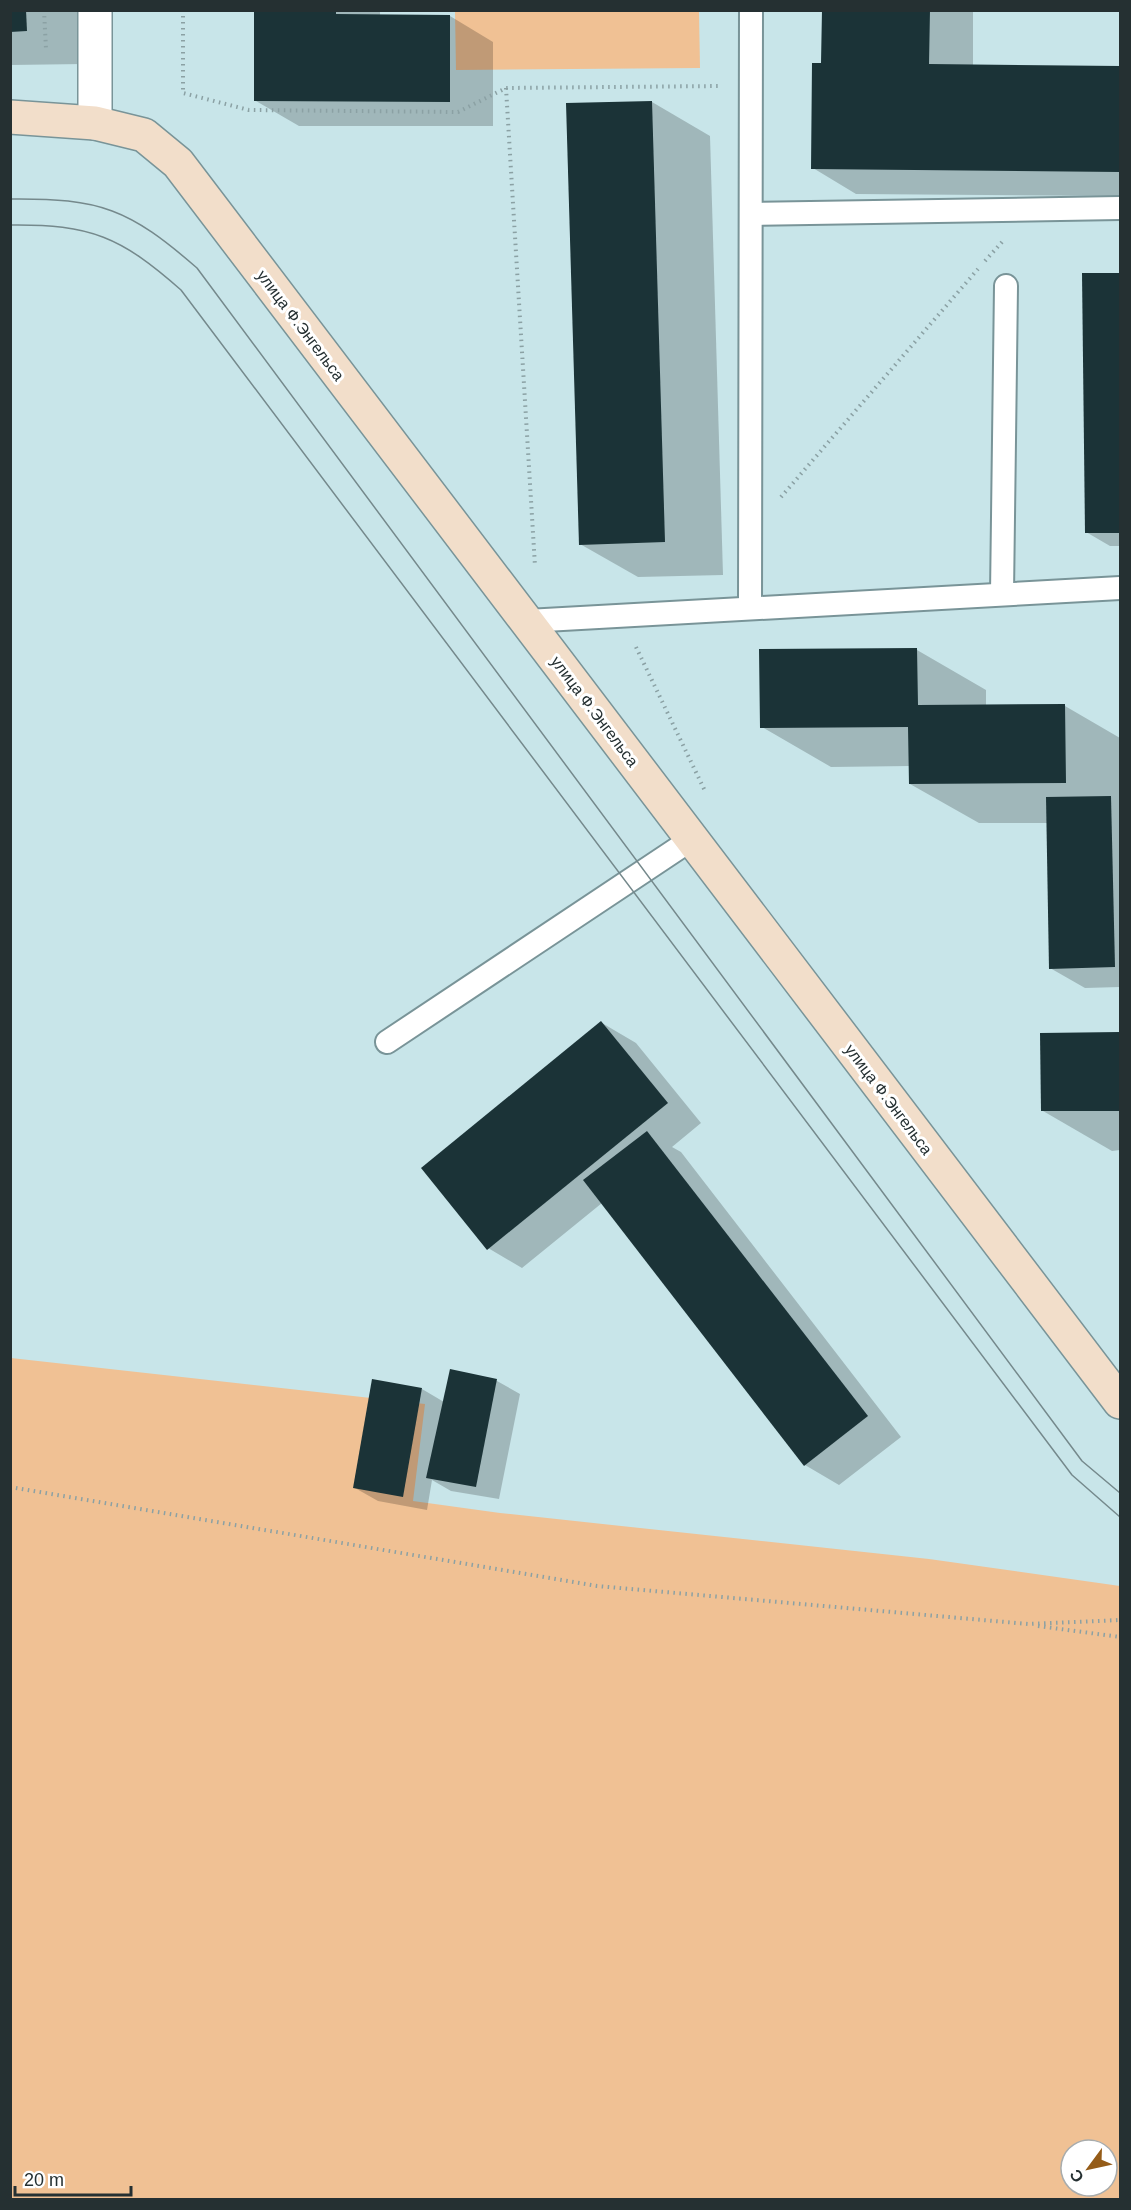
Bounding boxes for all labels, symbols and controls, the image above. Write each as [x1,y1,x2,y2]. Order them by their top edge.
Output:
street label: улица Ф.Энгельса [254,267,348,384]
street label: улица Ф.Энгельса [548,653,642,770]
street label: улица Ф.Энгельса [842,1041,936,1158]
north arrow [1059,2138,1119,2198]
scale bar [15,2159,130,2197]
text: С [1066,2166,1087,2185]
text: 20 m [24,2170,64,2190]

